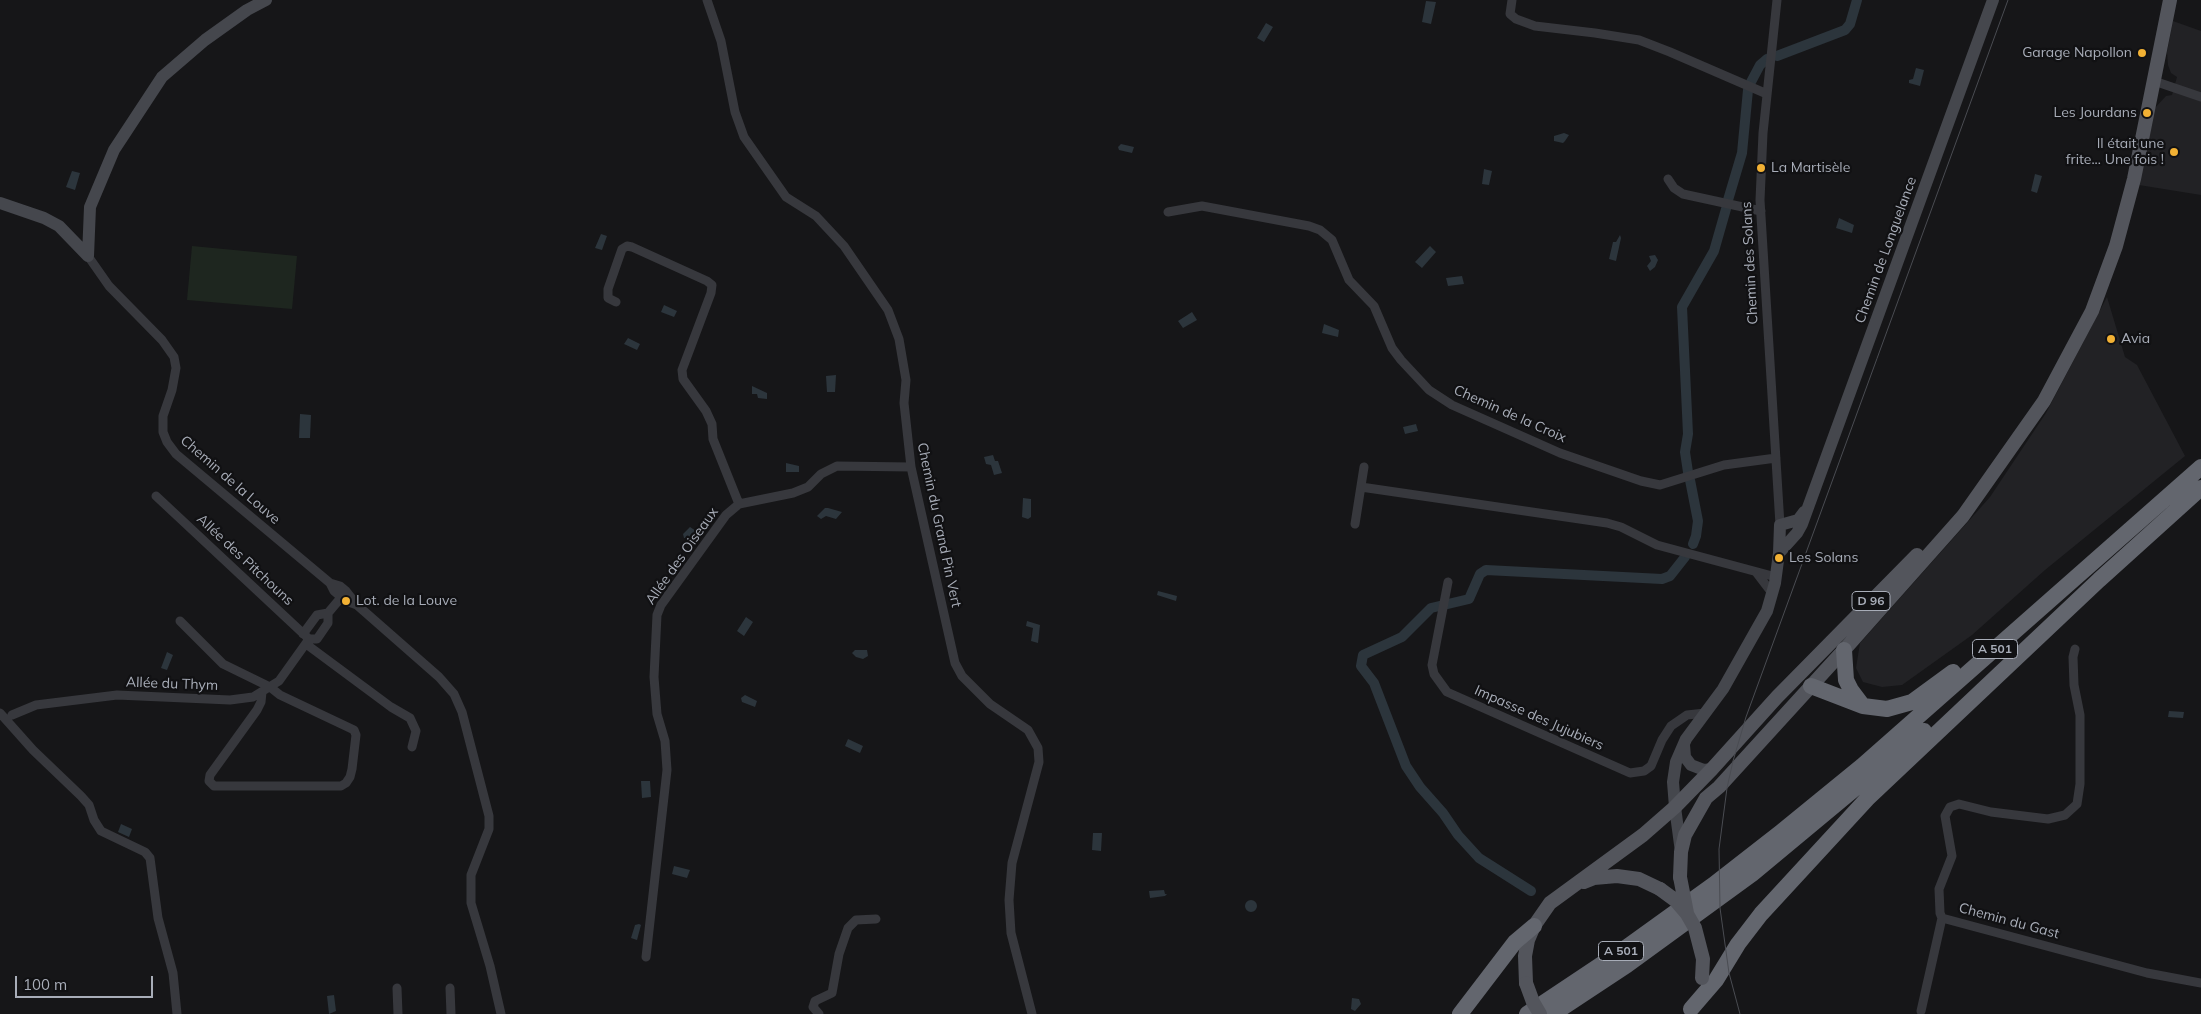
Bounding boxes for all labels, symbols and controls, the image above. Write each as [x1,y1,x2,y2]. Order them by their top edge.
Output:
place label: Garage Napollon [2022,45,2132,61]
marker: Garage Napollon [2136,47,2148,59]
place label: Les Jourdans [2054,105,2137,121]
marker: Les Jourdans [2141,107,2153,119]
place label: Il était une frite... Une fois ! [2066,136,2164,168]
marker: Il était une frite... Une fois ! [2168,146,2180,158]
place label: La Martisèle [1771,160,1850,176]
marker: La Martisèle [1755,162,1767,174]
street label: Chemin de Longuelance [1852,174,1920,326]
street label: Chemin des Solans [1738,201,1762,325]
place label: Avia [2121,331,2150,347]
marker: Avia [2105,333,2117,345]
street label: Chemin de la Croix [1451,382,1569,446]
street label: Chemin de la Louve [177,432,283,528]
street label: Chemin du Grand Pin Vert [913,441,965,609]
street label: Allée des Oiseaux [642,504,722,608]
street label: Allée des Pitchouns [193,511,297,609]
place label: Les Solans [1789,550,1858,566]
marker: Les Solans [1773,552,1785,564]
road number: D 96 [1852,592,1890,610]
place label: Lot. de la Louve [356,593,457,609]
marker: Lot. de la Louve [340,595,352,607]
road number: A 501 [1972,640,2018,659]
street label: Allée du Thym [126,674,218,694]
street label: Impasse des Jujubiers [1472,682,1606,754]
street label: Chemin du Gast [1957,900,2061,942]
road number: A 501 [1598,941,1644,960]
scale bar [18,966,155,998]
text: 100 m [23,975,67,994]

